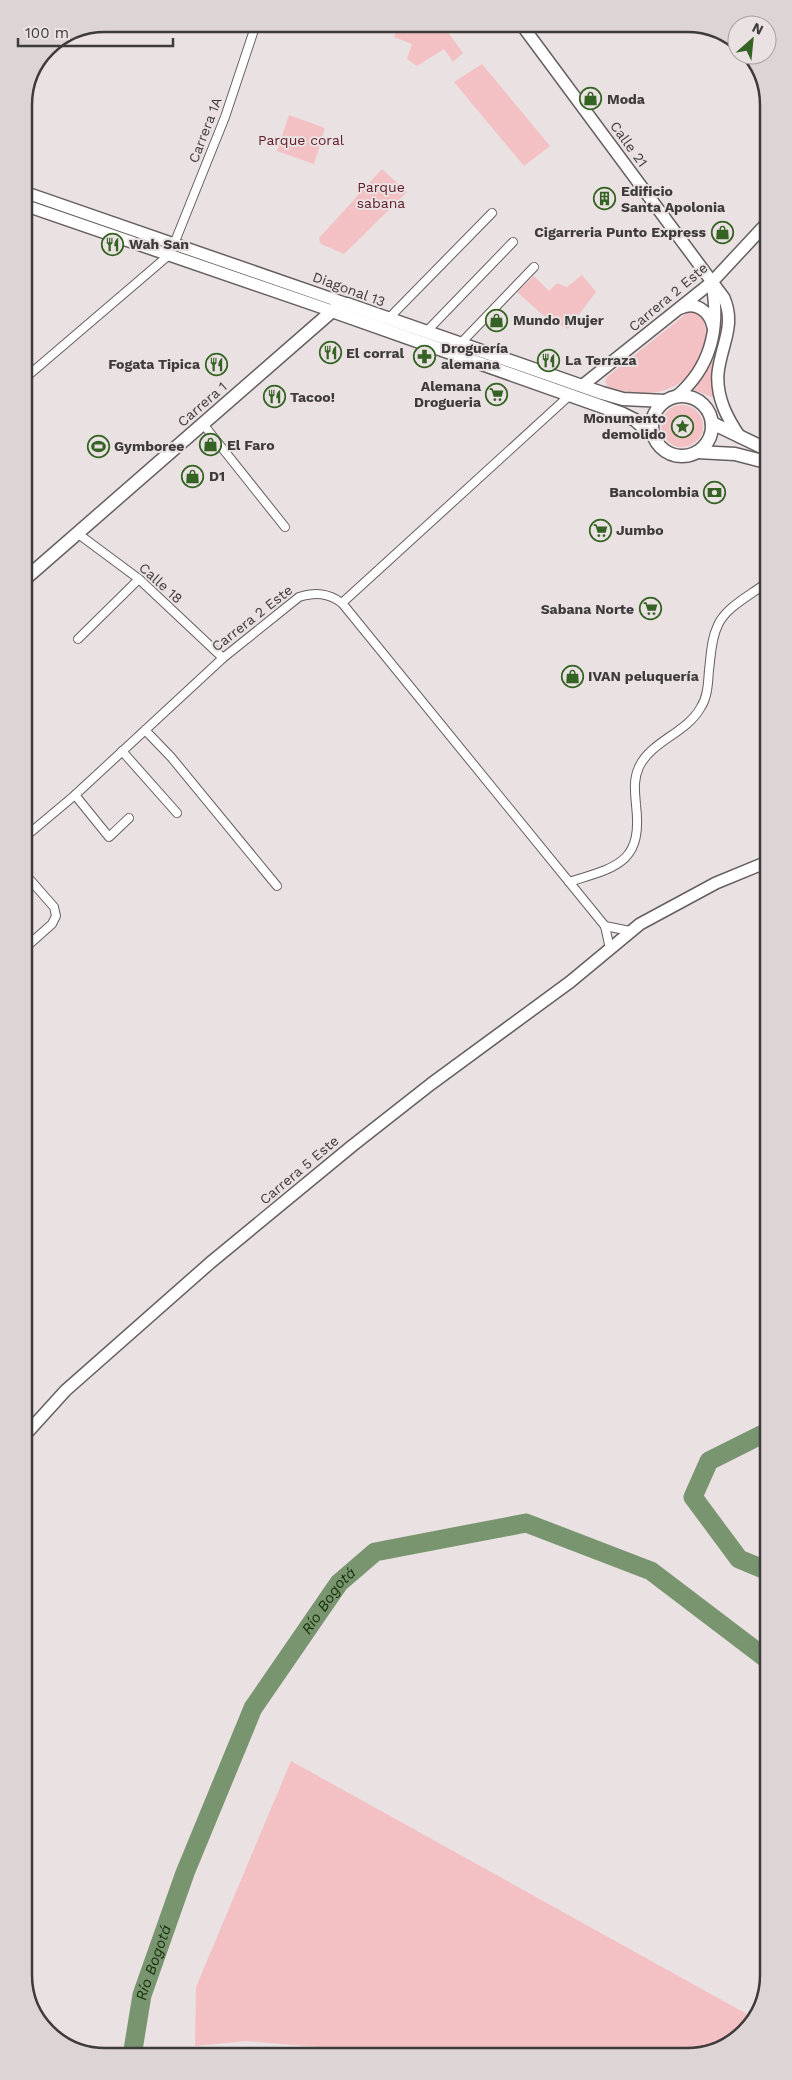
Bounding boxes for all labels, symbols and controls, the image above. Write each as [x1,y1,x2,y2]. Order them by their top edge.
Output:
scale bar [18,15,172,47]
north arrow [727,15,777,65]
text: N [750,19,766,38]
text: 100 m [25,24,69,42]
shop icon: Moda [579,87,603,111]
place label: Moda [607,91,646,107]
street label: Carrera 1A [185,95,225,165]
street label: Calle 21 [607,118,651,170]
park label: Parque coral [258,132,345,148]
park label: Parque sabana [357,179,405,211]
place label: Edificio Santa Apolonia [621,183,726,215]
building icon: Edificio Santa Apolonia [593,187,617,211]
shop icon: Cigarreria Punto Express [710,220,734,244]
place label: Cigarreria Punto Express [534,224,707,240]
restaurant icon: Wah San [101,232,125,256]
place label: Wah San [129,236,189,252]
street label: Carrera 2 Este [625,259,711,335]
street label: Diagonal 13 [311,268,387,310]
shop icon: Mundo Mujer [485,308,509,332]
place label: Mundo Mujer [513,312,604,328]
place label: Droguería alemana [441,340,509,372]
restaurant icon: El corral [318,341,342,365]
pharmacy icon: Droguería alemana [413,344,437,368]
place label: El corral [346,345,405,361]
restaurant icon: La Terraza [537,348,561,372]
restaurant icon: Fogata Tipica [204,352,228,376]
place label: La Terraza [565,352,637,368]
place label: Fogata Tipica [108,356,201,372]
street label: Carrera 1 [174,378,230,430]
place label: Alemana Drogueria [414,378,482,410]
supermarket icon: Alemana Drogueria [485,382,509,406]
restaurant icon: Tacoo! [262,385,286,409]
place label: Tacoo! [290,389,335,405]
place label: Monumento demolido [583,410,666,442]
place icon: Monumento demolido [670,414,694,438]
shop icon: El Faro [199,433,223,457]
sports icon: Gymboree [86,434,110,458]
place label: El Faro [227,437,275,453]
place label: Gymboree [114,438,184,454]
shop icon: D1 [181,464,205,488]
place label: D1 [209,468,225,484]
bank icon: Bancolombia [703,480,727,504]
place label: Bancolombia [609,484,700,500]
supermarket icon: Jumbo [588,518,612,542]
place label: Jumbo [616,522,664,538]
street label: Calle 18 [136,559,186,607]
street label: Carrera 2 Este [209,582,295,654]
supermarket icon: Sabana Norte [638,597,662,621]
place label: Sabana Norte [541,601,634,617]
shop icon: IVAN peluquería [560,664,584,688]
place label: IVAN peluquería [588,668,700,684]
street label: Carrera 5 Este [256,1132,342,1208]
water label: Río Bogotá [298,1564,359,1637]
water label: Río Bogotá [132,1922,175,2002]

